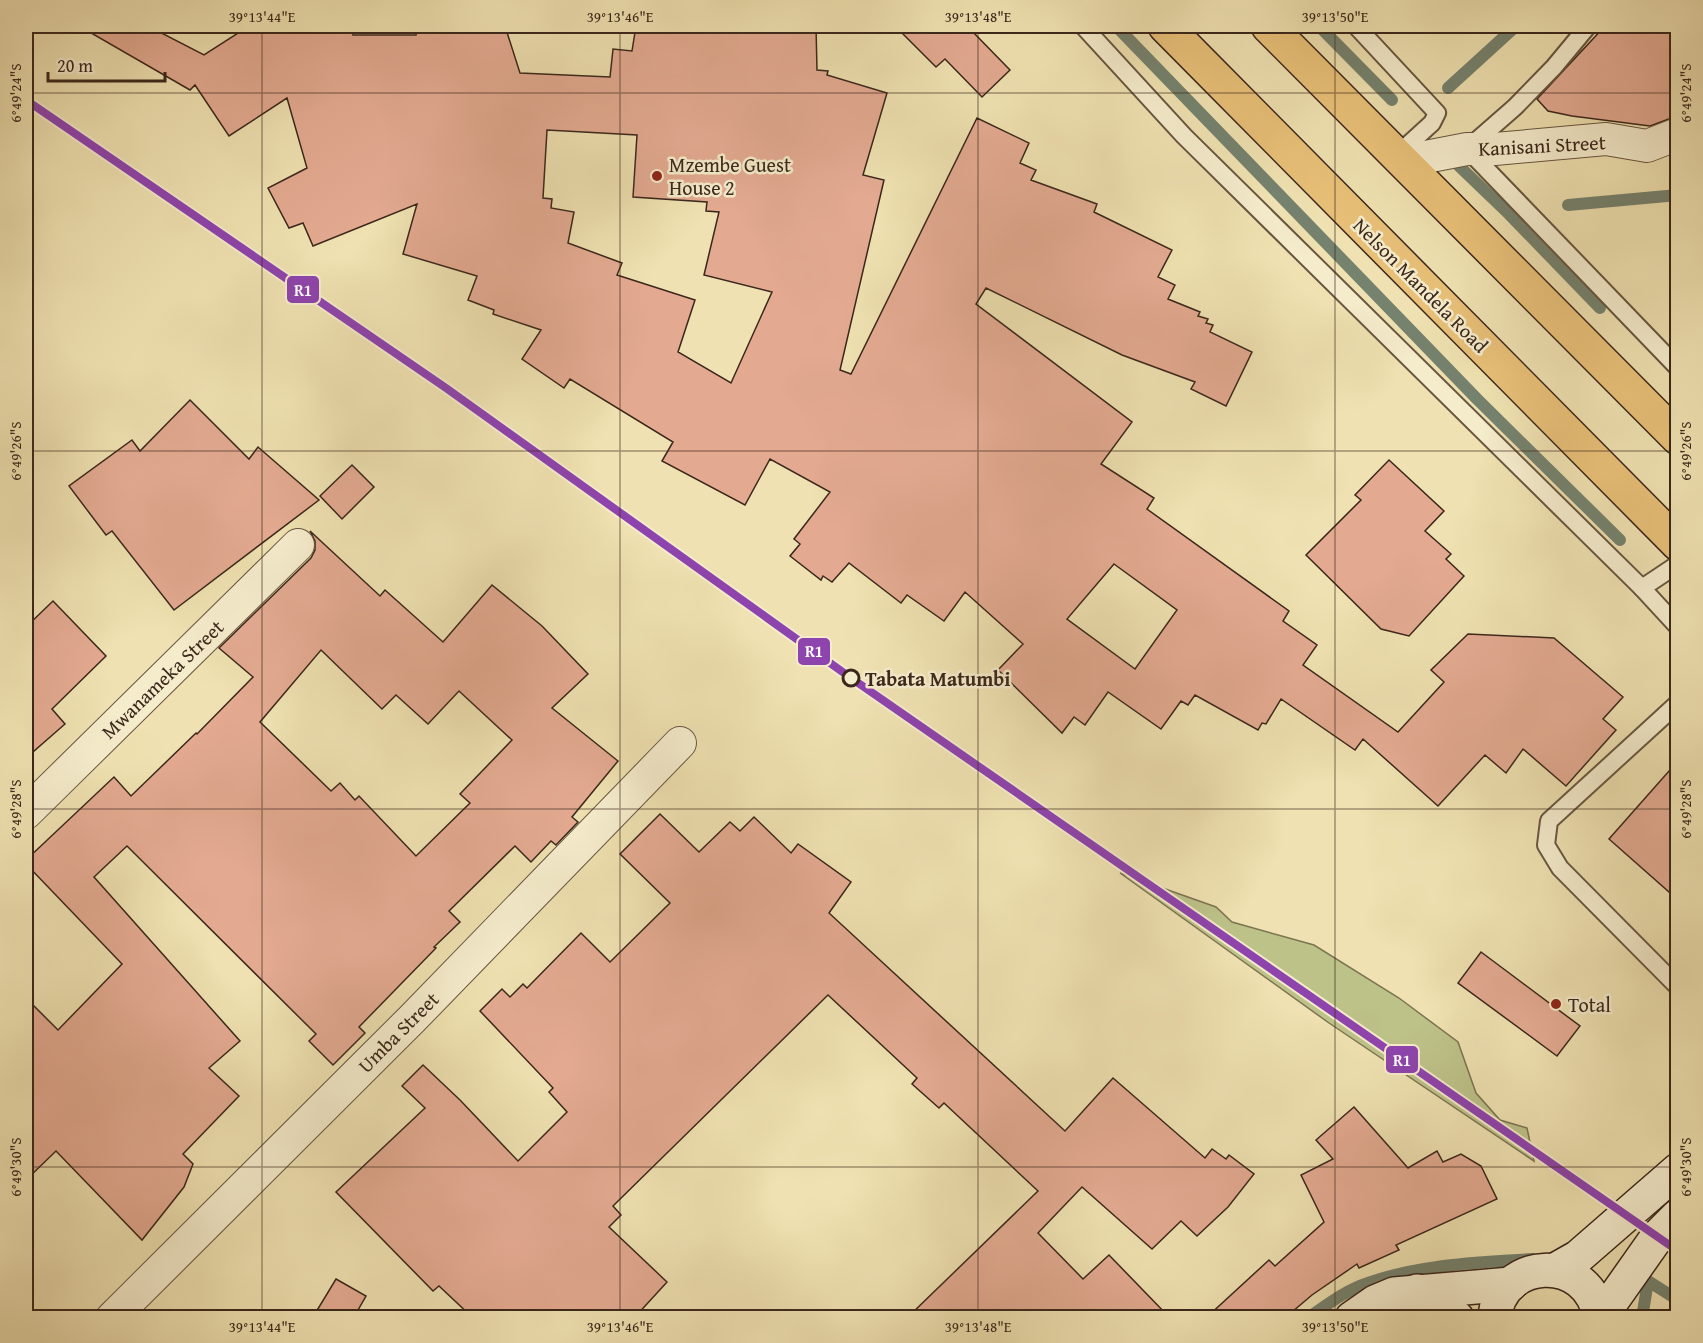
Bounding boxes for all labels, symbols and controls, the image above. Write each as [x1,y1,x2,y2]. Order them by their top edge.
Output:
text: 39°13'44"E [229,6,296,27]
text: 39°13'46"E [587,6,654,27]
text: 39°13'48"E [945,6,1012,27]
text: 39°13'50"E [1302,6,1369,27]
scale bar [48,45,165,83]
text: 20 m [57,52,93,79]
text: 6°49'24"S [5,63,26,123]
text: 6°49'24"S [1675,63,1696,123]
street label: Kanisani Street [1478,127,1606,163]
place label: Mzembe Guest House 2 [669,150,791,202]
marker: Mzembe Guest House 2 [650,169,664,183]
street label: Nelson Mandela Road [1347,211,1495,359]
line badge: R1 [286,275,320,304]
text: R1 [294,278,312,302]
text: 6°49'26"S [5,421,26,481]
text: 6°49'26"S [1675,421,1696,481]
street label: Mwanameka Street [94,613,230,745]
line badge: R1 [797,637,831,666]
text: R1 [805,639,823,663]
place label: Tabata Matumbi [865,664,1010,693]
marker: Tabata Matumbi [842,669,860,687]
text: 6°49'28"S [5,779,26,839]
text: 6°49'28"S [1675,779,1696,839]
street label: Umba Street [351,985,445,1079]
place label: Total [1568,990,1611,1019]
marker: Total [1549,997,1563,1011]
line badge: R1 [1385,1045,1419,1074]
text: R1 [1393,1048,1411,1072]
text: 6°49'30"S [5,1137,26,1197]
text: 6°49'30"S [1675,1137,1696,1197]
text: 39°13'44"E [229,1316,296,1337]
text: 39°13'46"E [587,1316,654,1337]
text: 39°13'48"E [945,1316,1012,1337]
text: 39°13'50"E [1302,1316,1369,1337]

